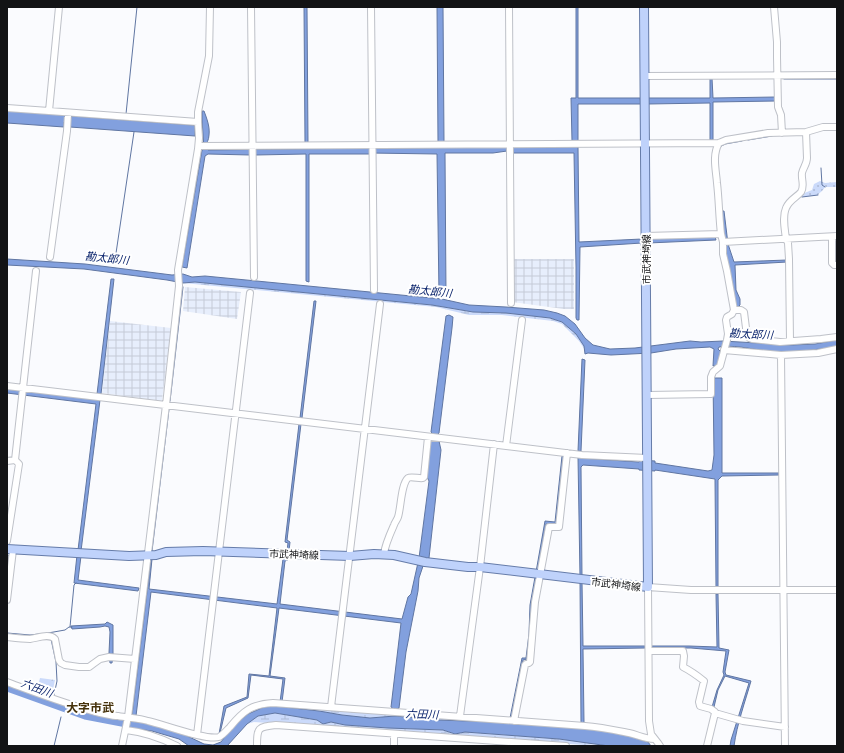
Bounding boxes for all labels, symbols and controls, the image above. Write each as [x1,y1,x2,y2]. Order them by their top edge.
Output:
street label: 市武神埼線 [641,234,653,284]
water label: 勘太郎川 [84,250,131,267]
water label: 勘太郎川 [407,283,454,300]
water label: 勘太郎川 [729,327,774,342]
street label: 市武神埼線 [269,548,319,562]
street label: 市武神埼線 [590,576,641,594]
water label: 六田川 [19,677,55,701]
district label: 大字市武 [66,701,114,716]
water label: 六田川 [405,707,440,722]

